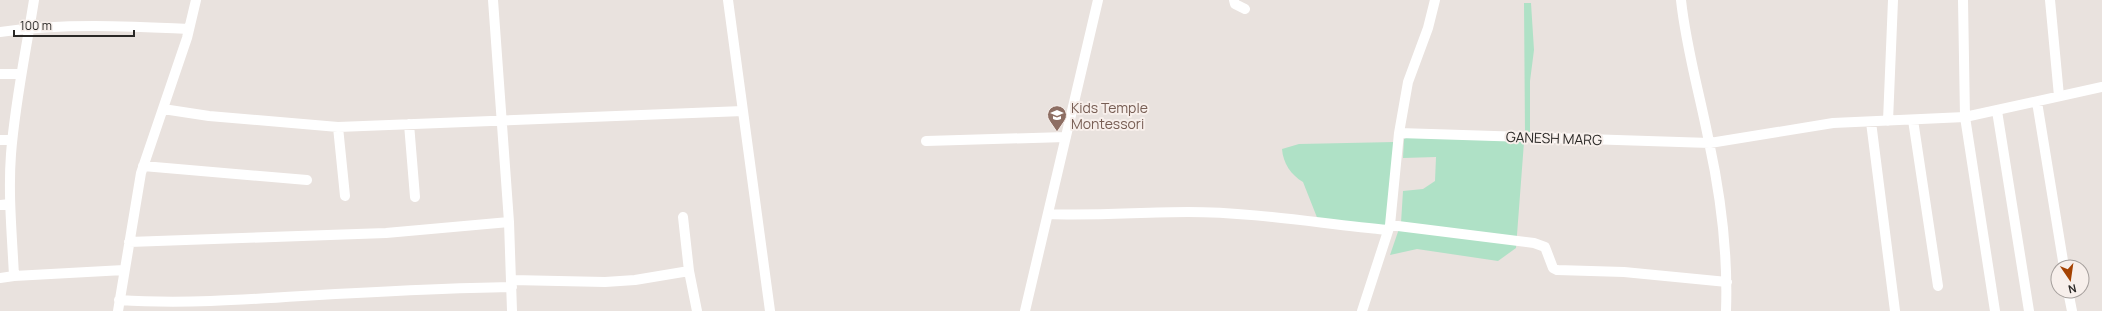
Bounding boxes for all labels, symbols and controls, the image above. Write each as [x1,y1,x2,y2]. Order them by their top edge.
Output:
scale bar [14,12,134,38]
text: 100 m [20,17,52,34]
place label: Kids Temple Montessori [1071,98,1148,133]
school or university icon: Kids Temple Montessori [1046,104,1068,132]
street label: GANESH MARG [1506,127,1602,149]
north arrow [2050,259,2090,299]
text: N [2067,281,2078,297]

